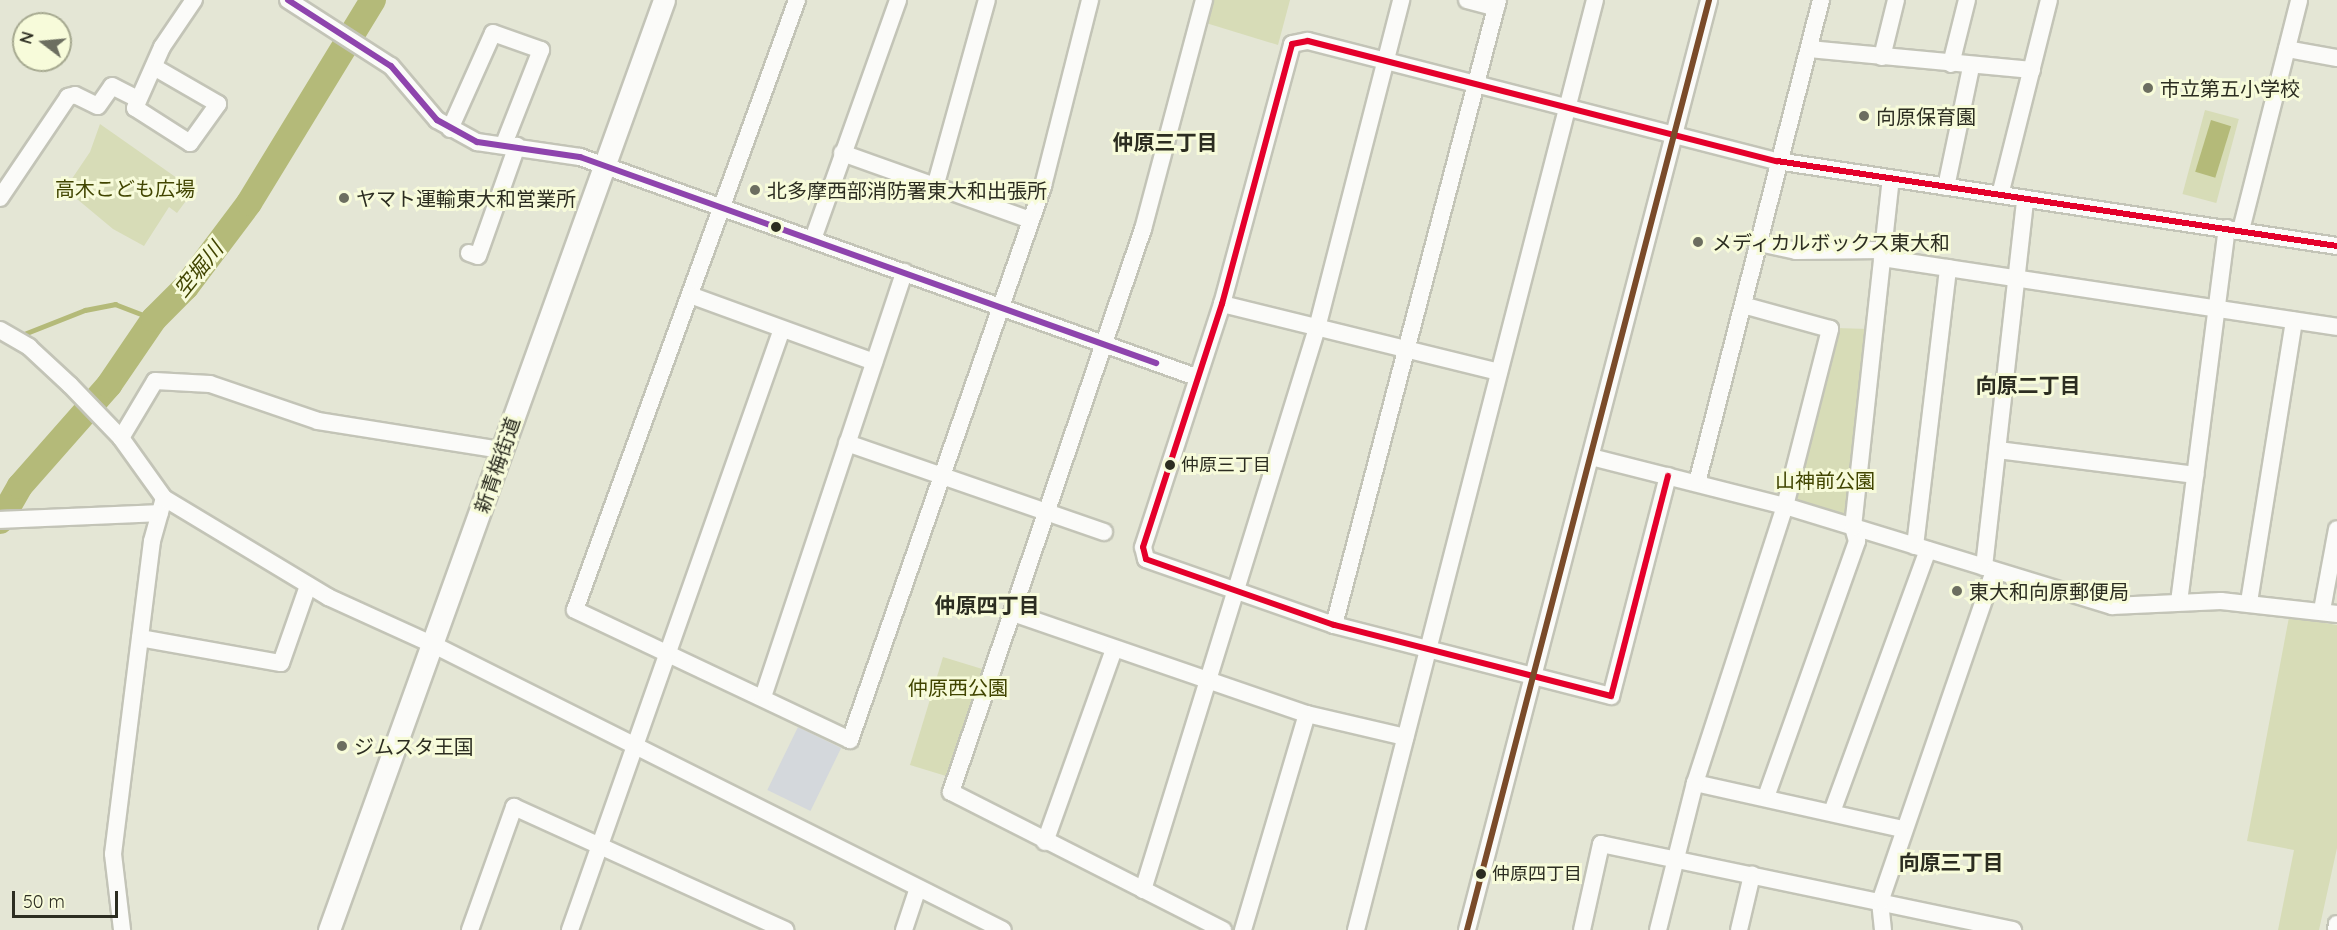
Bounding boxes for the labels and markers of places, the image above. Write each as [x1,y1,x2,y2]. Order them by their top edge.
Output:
place label: 市立第五小学校 [2160,76,2300,100]
marker: 市立第五小学校 [2141,81,2155,95]
place label: 向原保育園 [1876,104,1976,128]
marker: 向原保育園 [1857,109,1871,123]
place label: 北多摩西部消防署東大和出張所 [767,178,1047,202]
marker: 北多摩西部消防署東大和出張所 [748,183,762,197]
place label: ヤマト運輸東大和営業所 [356,186,576,210]
marker: ヤマト運輸東大和営業所 [337,191,351,205]
unlabelled marker [770,221,782,233]
place label: メディカルボックス東大和 [1712,230,1952,254]
marker: メディカルボックス東大和 [1689,233,1707,251]
place label: 仲原三丁目 [1181,454,1271,476]
marker: 仲原三丁目 [1164,459,1176,471]
place label: 東大和向原郵便局 [1969,579,2129,603]
marker: 東大和向原郵便局 [1950,584,1964,598]
place label: ジムスタ王国 [354,734,474,758]
marker: ジムスタ王国 [335,739,349,753]
place label: 仲原四丁目 [1492,863,1582,885]
marker: 仲原四丁目 [1475,868,1487,880]

